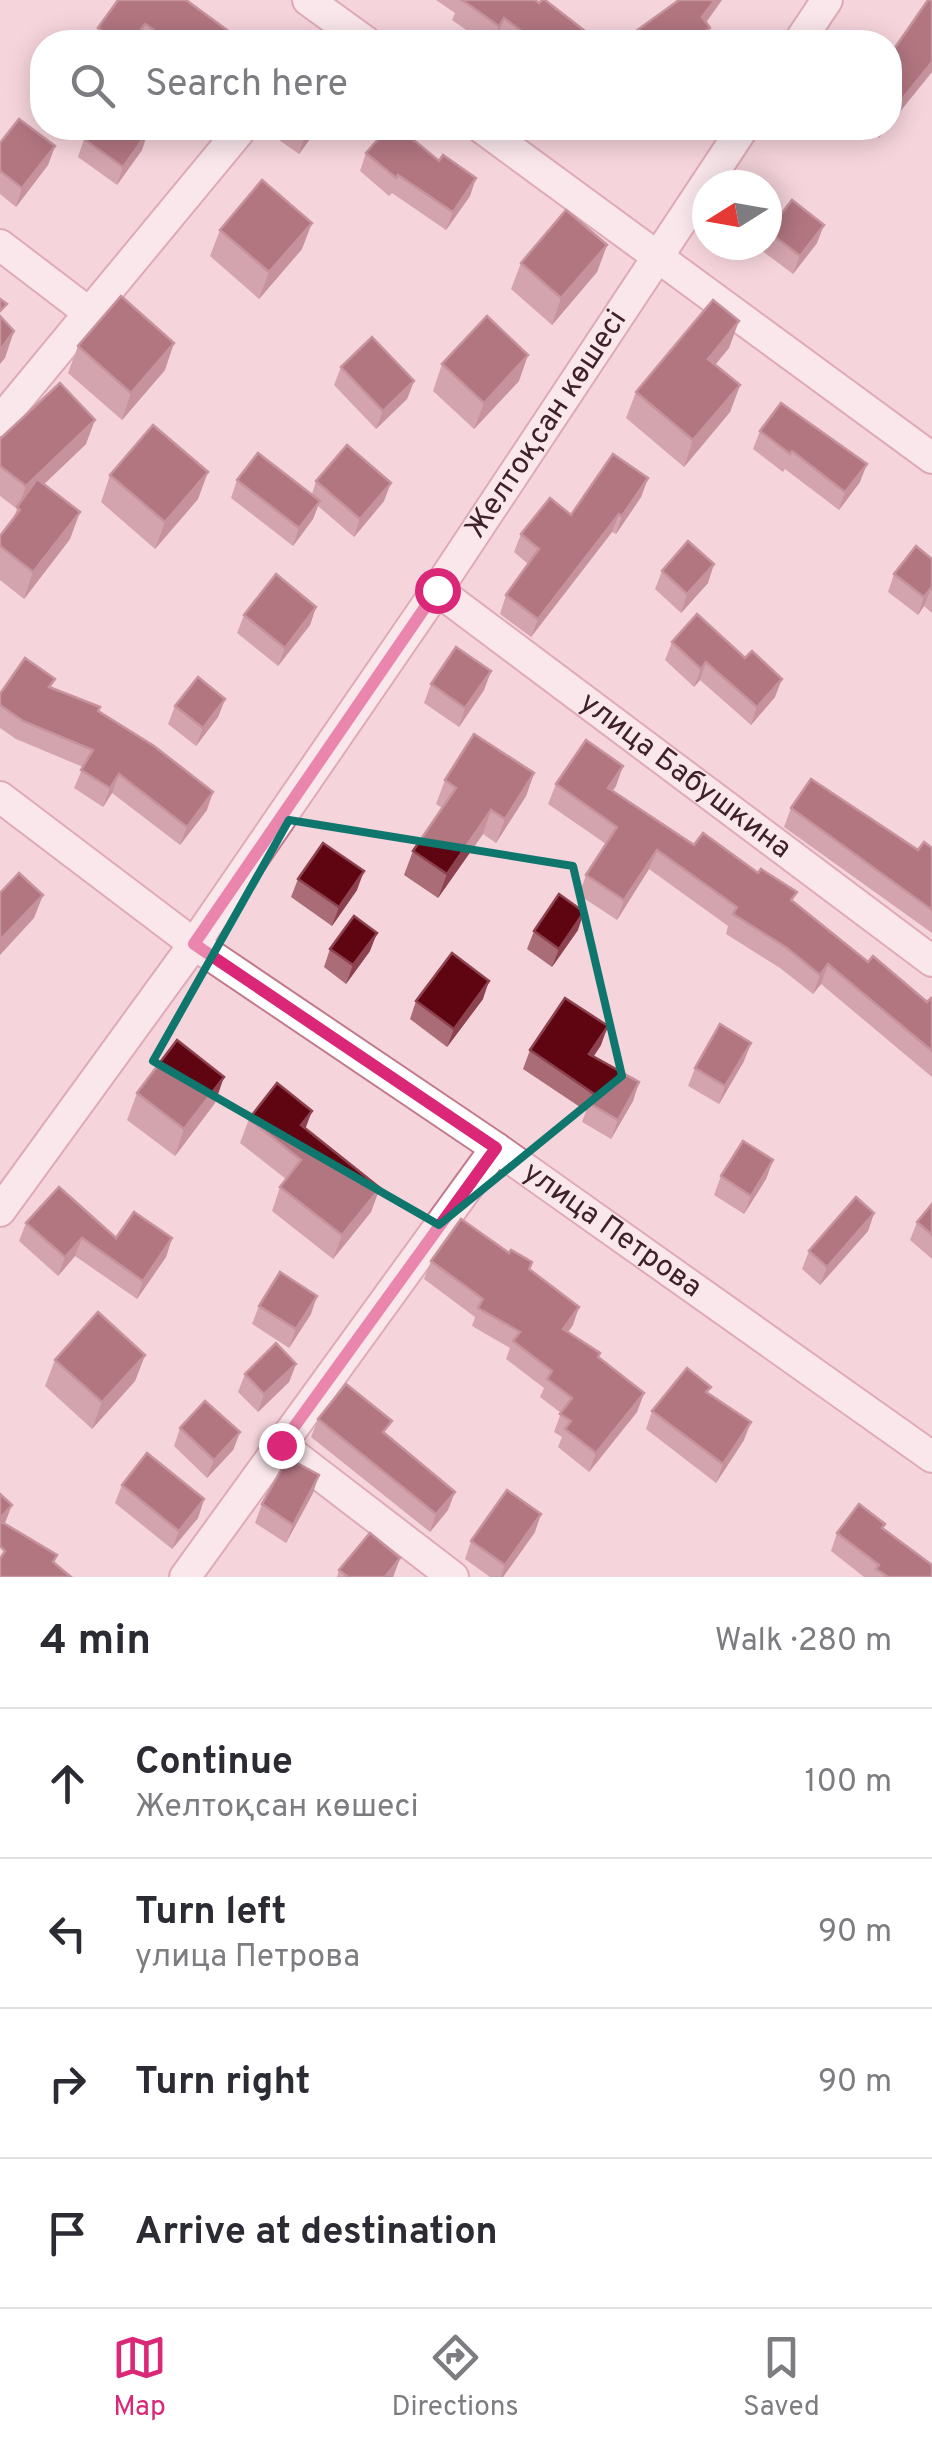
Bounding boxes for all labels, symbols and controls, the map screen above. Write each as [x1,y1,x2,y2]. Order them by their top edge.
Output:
search box [30,30,902,140]
icon: search [65,58,120,113]
text: Search here [145,61,348,110]
north arrow [692,170,782,260]
street label: Желтоқсан көшесі [458,303,636,546]
route start [415,568,461,614]
street label: улица Бабушкина [572,685,798,867]
street label: улица Петрова [515,1154,709,1306]
route end [259,1423,305,1469]
text: 4 min [40,1616,151,1669]
text: Walk · 280 m [715,1622,892,1662]
text: Continue [135,1739,293,1788]
icon: ahead [40,1756,95,1811]
text: 100 m [805,1763,892,1803]
text: Желтоқсан көшесі [135,1788,419,1828]
text: Turn left [135,1889,287,1938]
icon: left [40,1906,95,1961]
text: 90 m [818,1913,892,1953]
text: улица Петрова [135,1938,360,1978]
icon: right [40,2056,95,2111]
text: Turn right [135,2059,310,2108]
text: 90 m [818,2063,892,2103]
icon: arrive [40,2206,95,2261]
text: Arrive at destination [135,2209,498,2258]
tab: Map [112,2330,167,2426]
tab: Directions [391,2330,519,2426]
tab: Saved [743,2330,820,2426]

